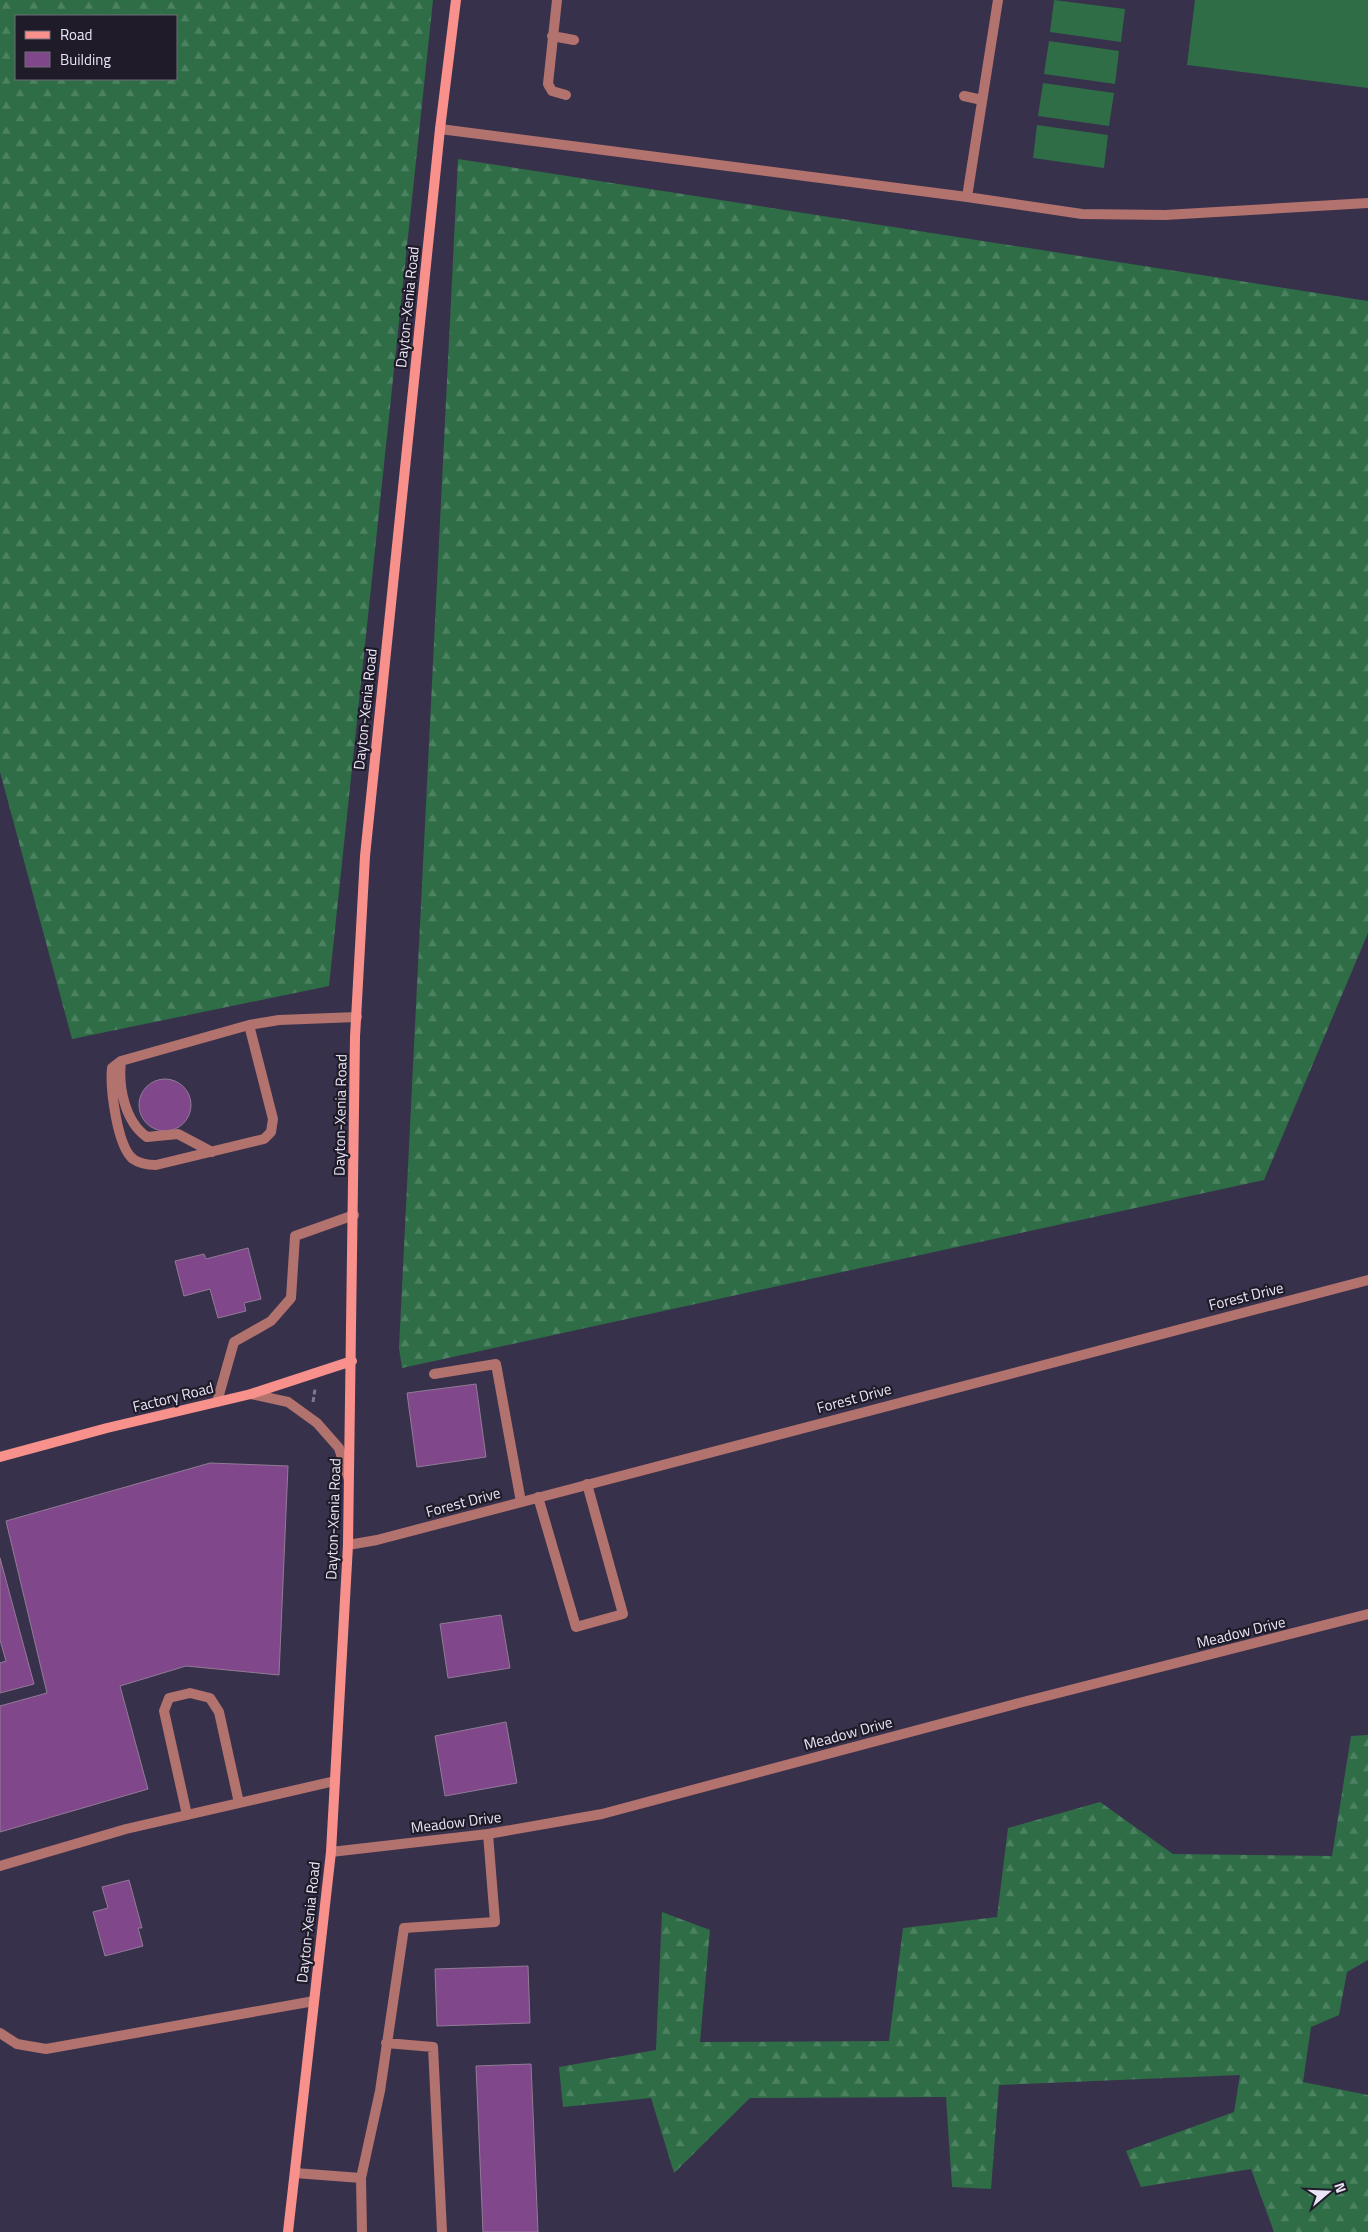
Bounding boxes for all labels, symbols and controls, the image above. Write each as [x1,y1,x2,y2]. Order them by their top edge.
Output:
legend [15,15,178,80]
text: Road [60,23,92,46]
text: Building [60,48,111,71]
street label: Dayton-Xenia Road [389,245,425,369]
street label: Dayton-Xenia Road [347,647,383,771]
street label: Dayton-Xenia Road [327,1054,353,1176]
street label: Forest Drive [1206,1276,1286,1316]
street label: Factory Road [130,1376,216,1418]
street label: Forest Drive [814,1377,894,1419]
street label: Dayton-Xenia Road [319,1458,347,1580]
street label: Forest Drive [423,1481,503,1523]
street label: Meadow Drive [1194,1610,1288,1654]
street label: Meadow Drive [801,1710,895,1756]
street label: Meadow Drive [409,1805,503,1839]
street label: Dayton-Xenia Road [290,1860,326,1984]
north arrow [1303,2167,1353,2217]
text: N [1329,2180,1352,2196]

